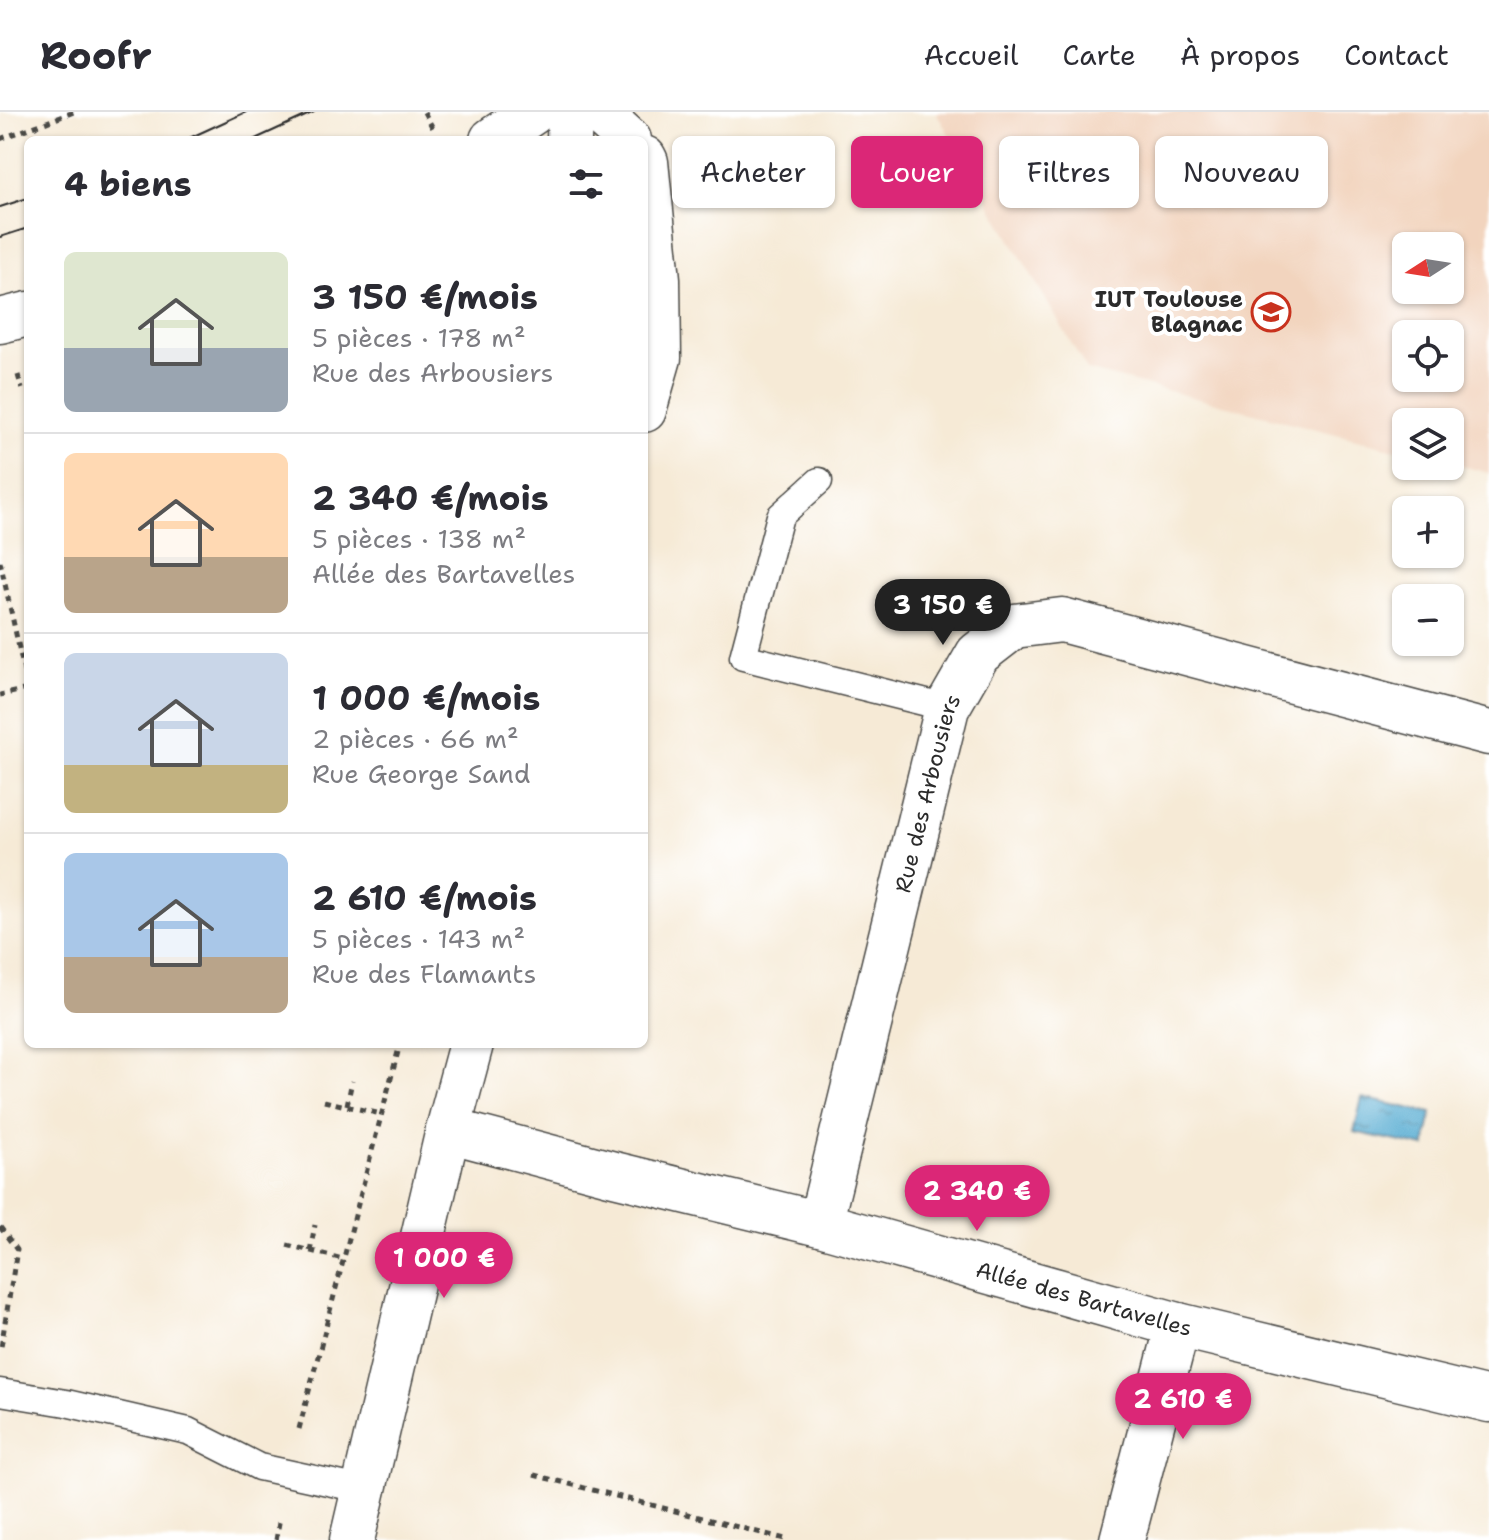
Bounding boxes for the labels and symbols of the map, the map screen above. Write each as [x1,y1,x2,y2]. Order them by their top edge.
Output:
north arrow [1392,232,1464,304]
place label: IUT Toulouse Blagnac [1095,285,1243,339]
school or university icon: IUT Toulouse Blagnac [1250,291,1292,333]
pin: 3 150 € [869,579,1017,647]
street label: Rue des Arbousiers [888,688,967,896]
pin: 2 340 € [903,1165,1051,1233]
pin: 1 000 € [370,1232,518,1300]
street label: Allée des Bartavelles [973,1254,1195,1342]
pin: 2 610 € [1109,1373,1257,1441]

